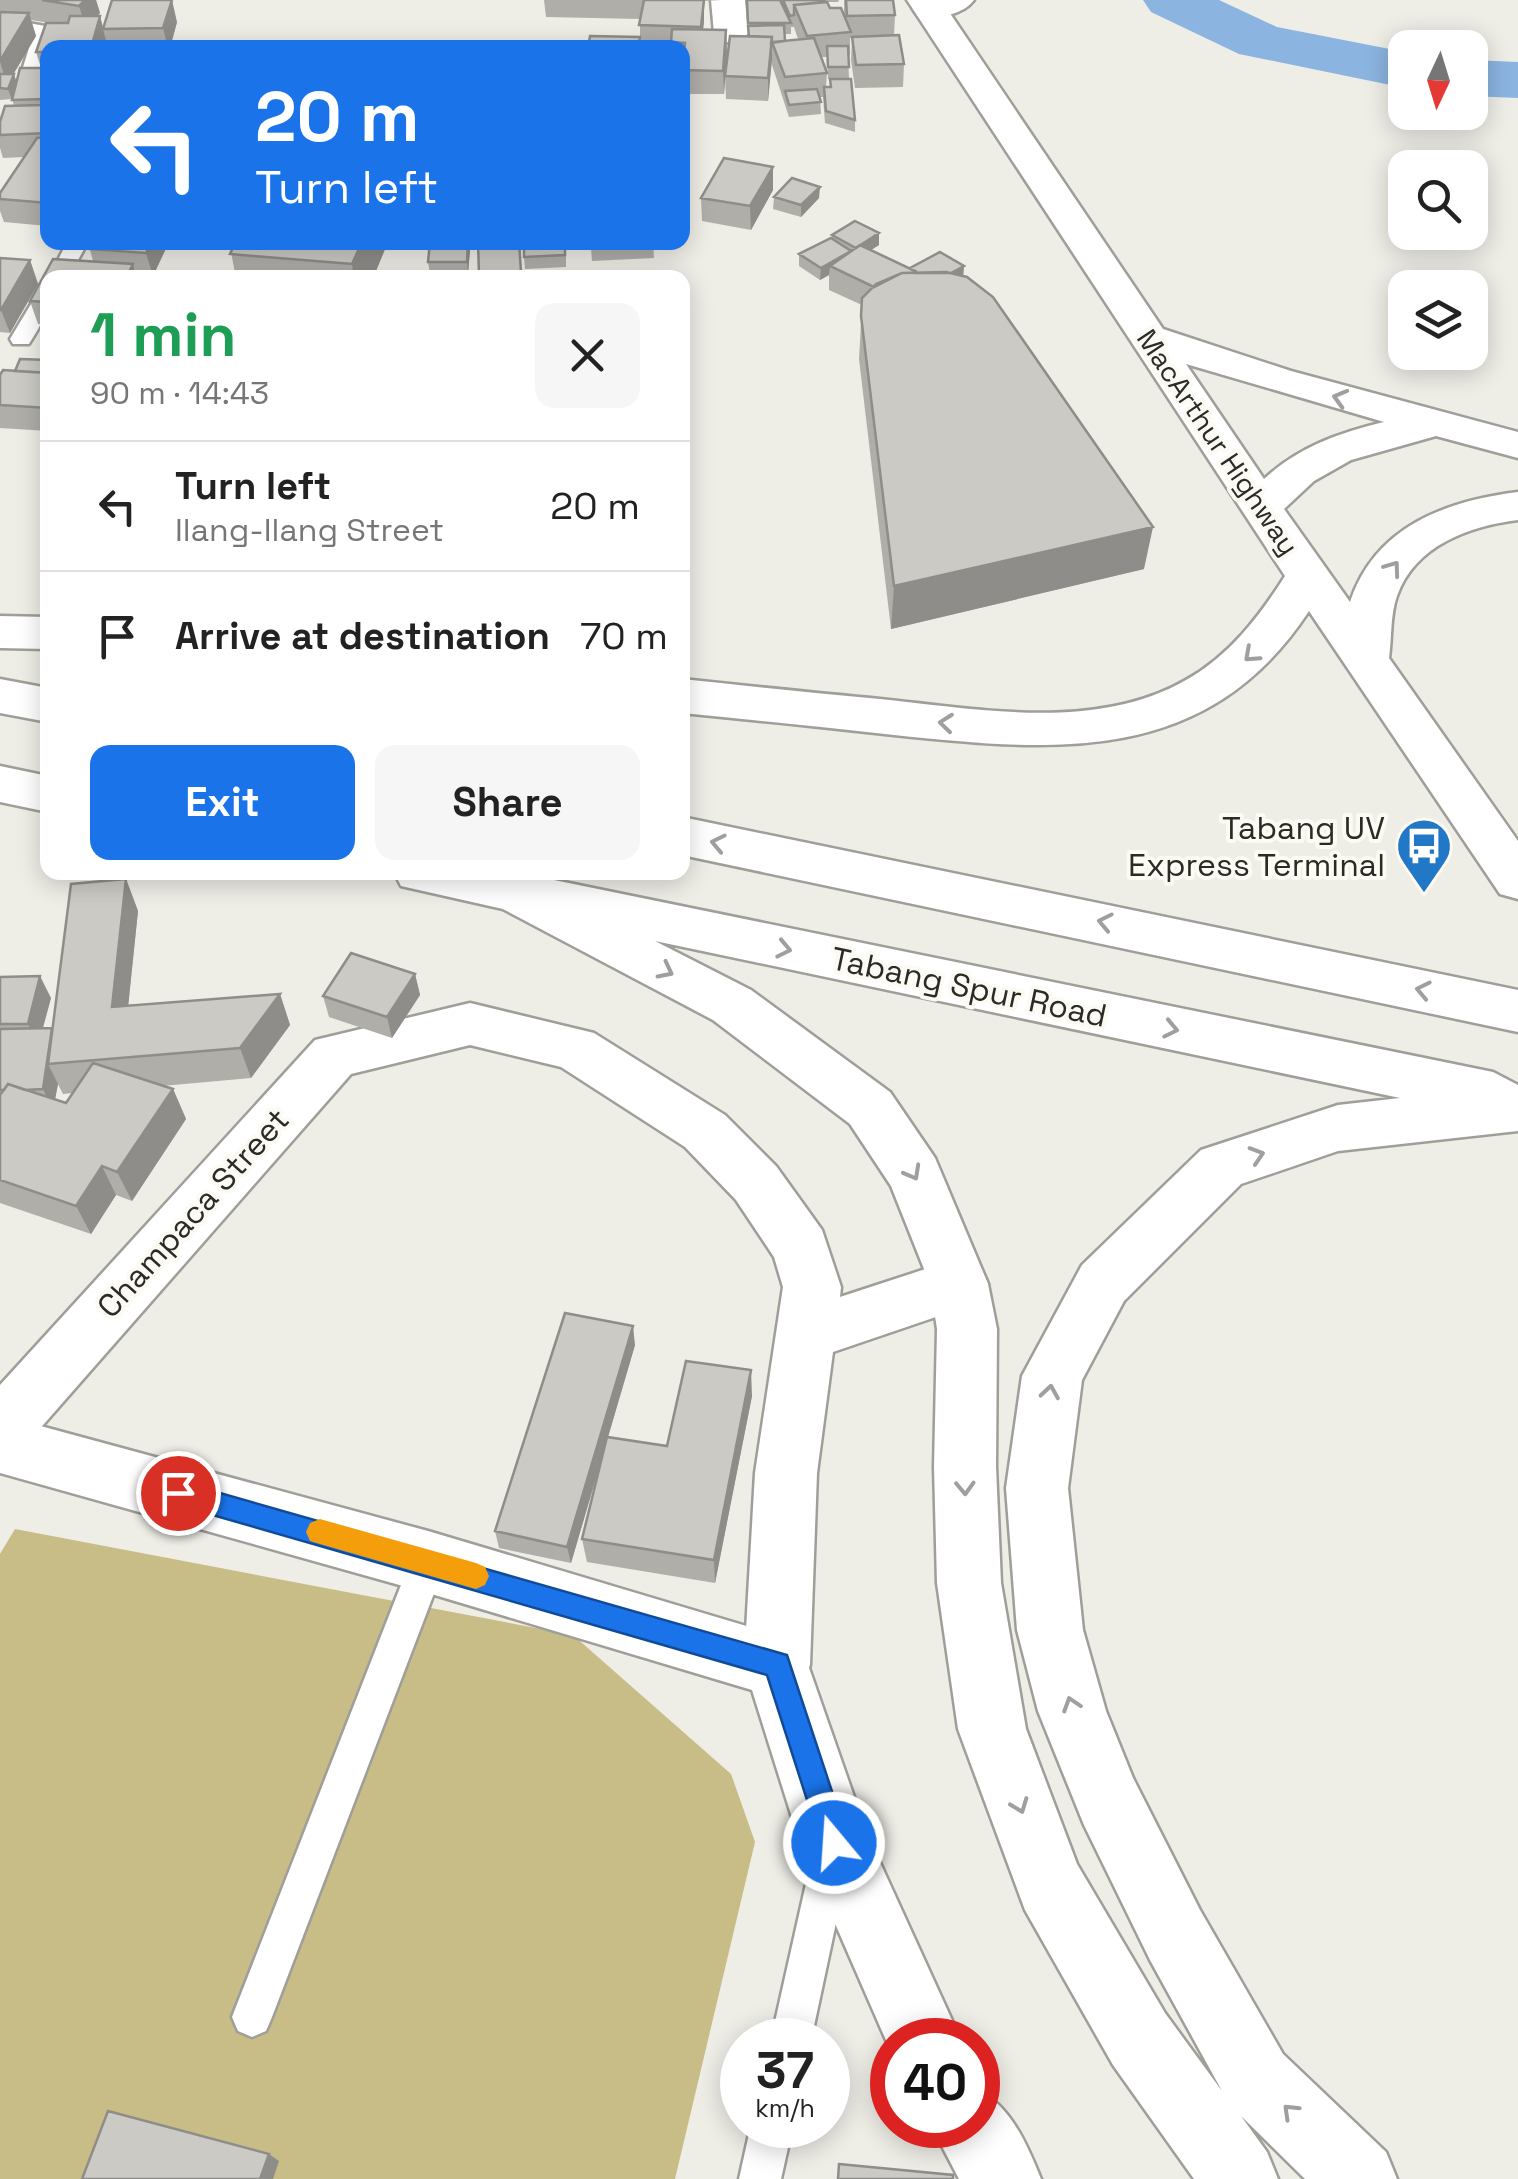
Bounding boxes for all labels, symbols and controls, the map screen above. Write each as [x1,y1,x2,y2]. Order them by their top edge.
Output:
north arrow [1388,30,1488,130]
map controls [1388,30,1488,370]
text: 20 m [255,72,420,161]
icon: left [90,80,220,210]
button: search [1388,150,1488,250]
text: Turn left [255,159,438,216]
button: layers [1388,270,1488,370]
text: 1 min [90,297,237,374]
button: close [535,303,640,408]
street label: MacArthur Highway [1129,322,1307,562]
text: 90 m · 14:43 [90,373,269,413]
one-way arrow [1332,389,1349,410]
text: Turn left [175,462,331,510]
icon: left [90,479,145,534]
text: 20 m [550,482,640,530]
text: Ilang-Ilang Street [175,510,444,550]
one-way arrow [1381,561,1399,579]
icon: arrive [90,609,145,664]
text: Arrive at destination [175,612,550,660]
text: 70 m [580,612,668,660]
one-way arrow [1245,643,1263,661]
one-way arrow [937,713,953,734]
button: Exit [90,745,355,860]
button: Share [375,745,640,860]
place label: Tabang UV Express Terminal [1128,808,1385,885]
bus stop icon: Tabang UV Express Terminal [1394,816,1454,895]
one-way arrow [710,834,727,855]
one-way arrow [1097,913,1114,934]
one-way arrow [775,937,792,958]
street label: Tabang Spur Road [828,938,1110,1036]
one-way arrow [655,958,673,978]
one-way arrow [1415,981,1432,1002]
one-way arrow [1162,1017,1179,1038]
street label: Champaca Street [88,1100,298,1326]
one-way arrow [1247,1147,1264,1167]
one-way arrow [900,1163,920,1181]
one-way arrow [1039,1384,1060,1400]
pin [136,1451,221,1536]
icon: arrive [151,1466,206,1521]
one-way arrow [955,1481,976,1497]
one-way arrow [1062,1697,1082,1714]
position arrow [782,1791,886,1895]
one-way arrow [1009,1796,1029,1814]
speed limit sign: 40 [870,2018,1000,2148]
text: 37 [756,2039,814,2103]
text: km/h [755,2092,815,2124]
one-way arrow [1283,2105,1301,2123]

